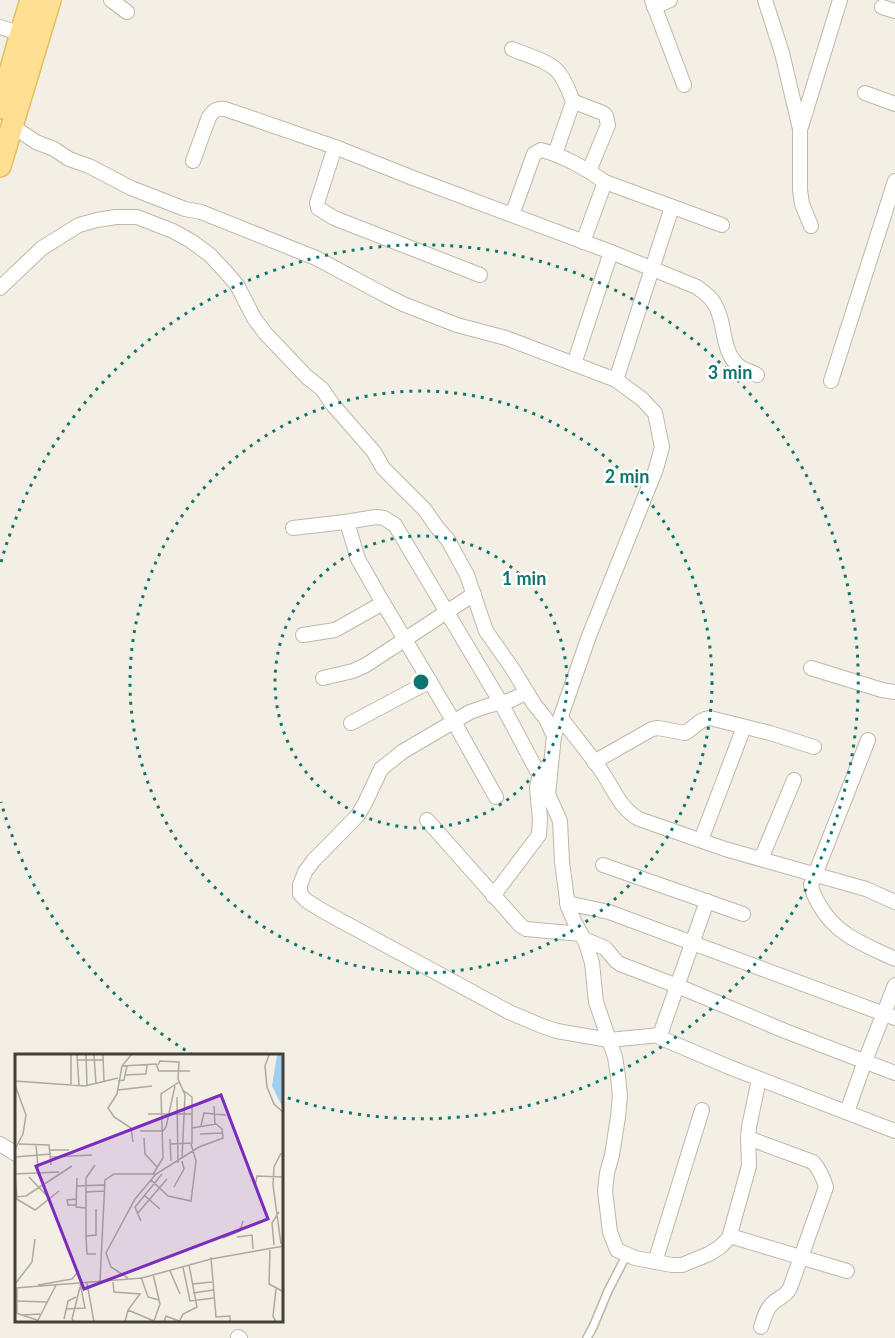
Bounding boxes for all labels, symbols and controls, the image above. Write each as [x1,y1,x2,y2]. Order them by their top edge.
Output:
text: 3 min [708,361,752,383]
text: 2 min [605,465,649,487]
text: 1 min [502,567,546,589]
centre of rings [411,672,431,692]
inset map [15,1054,284,1323]

